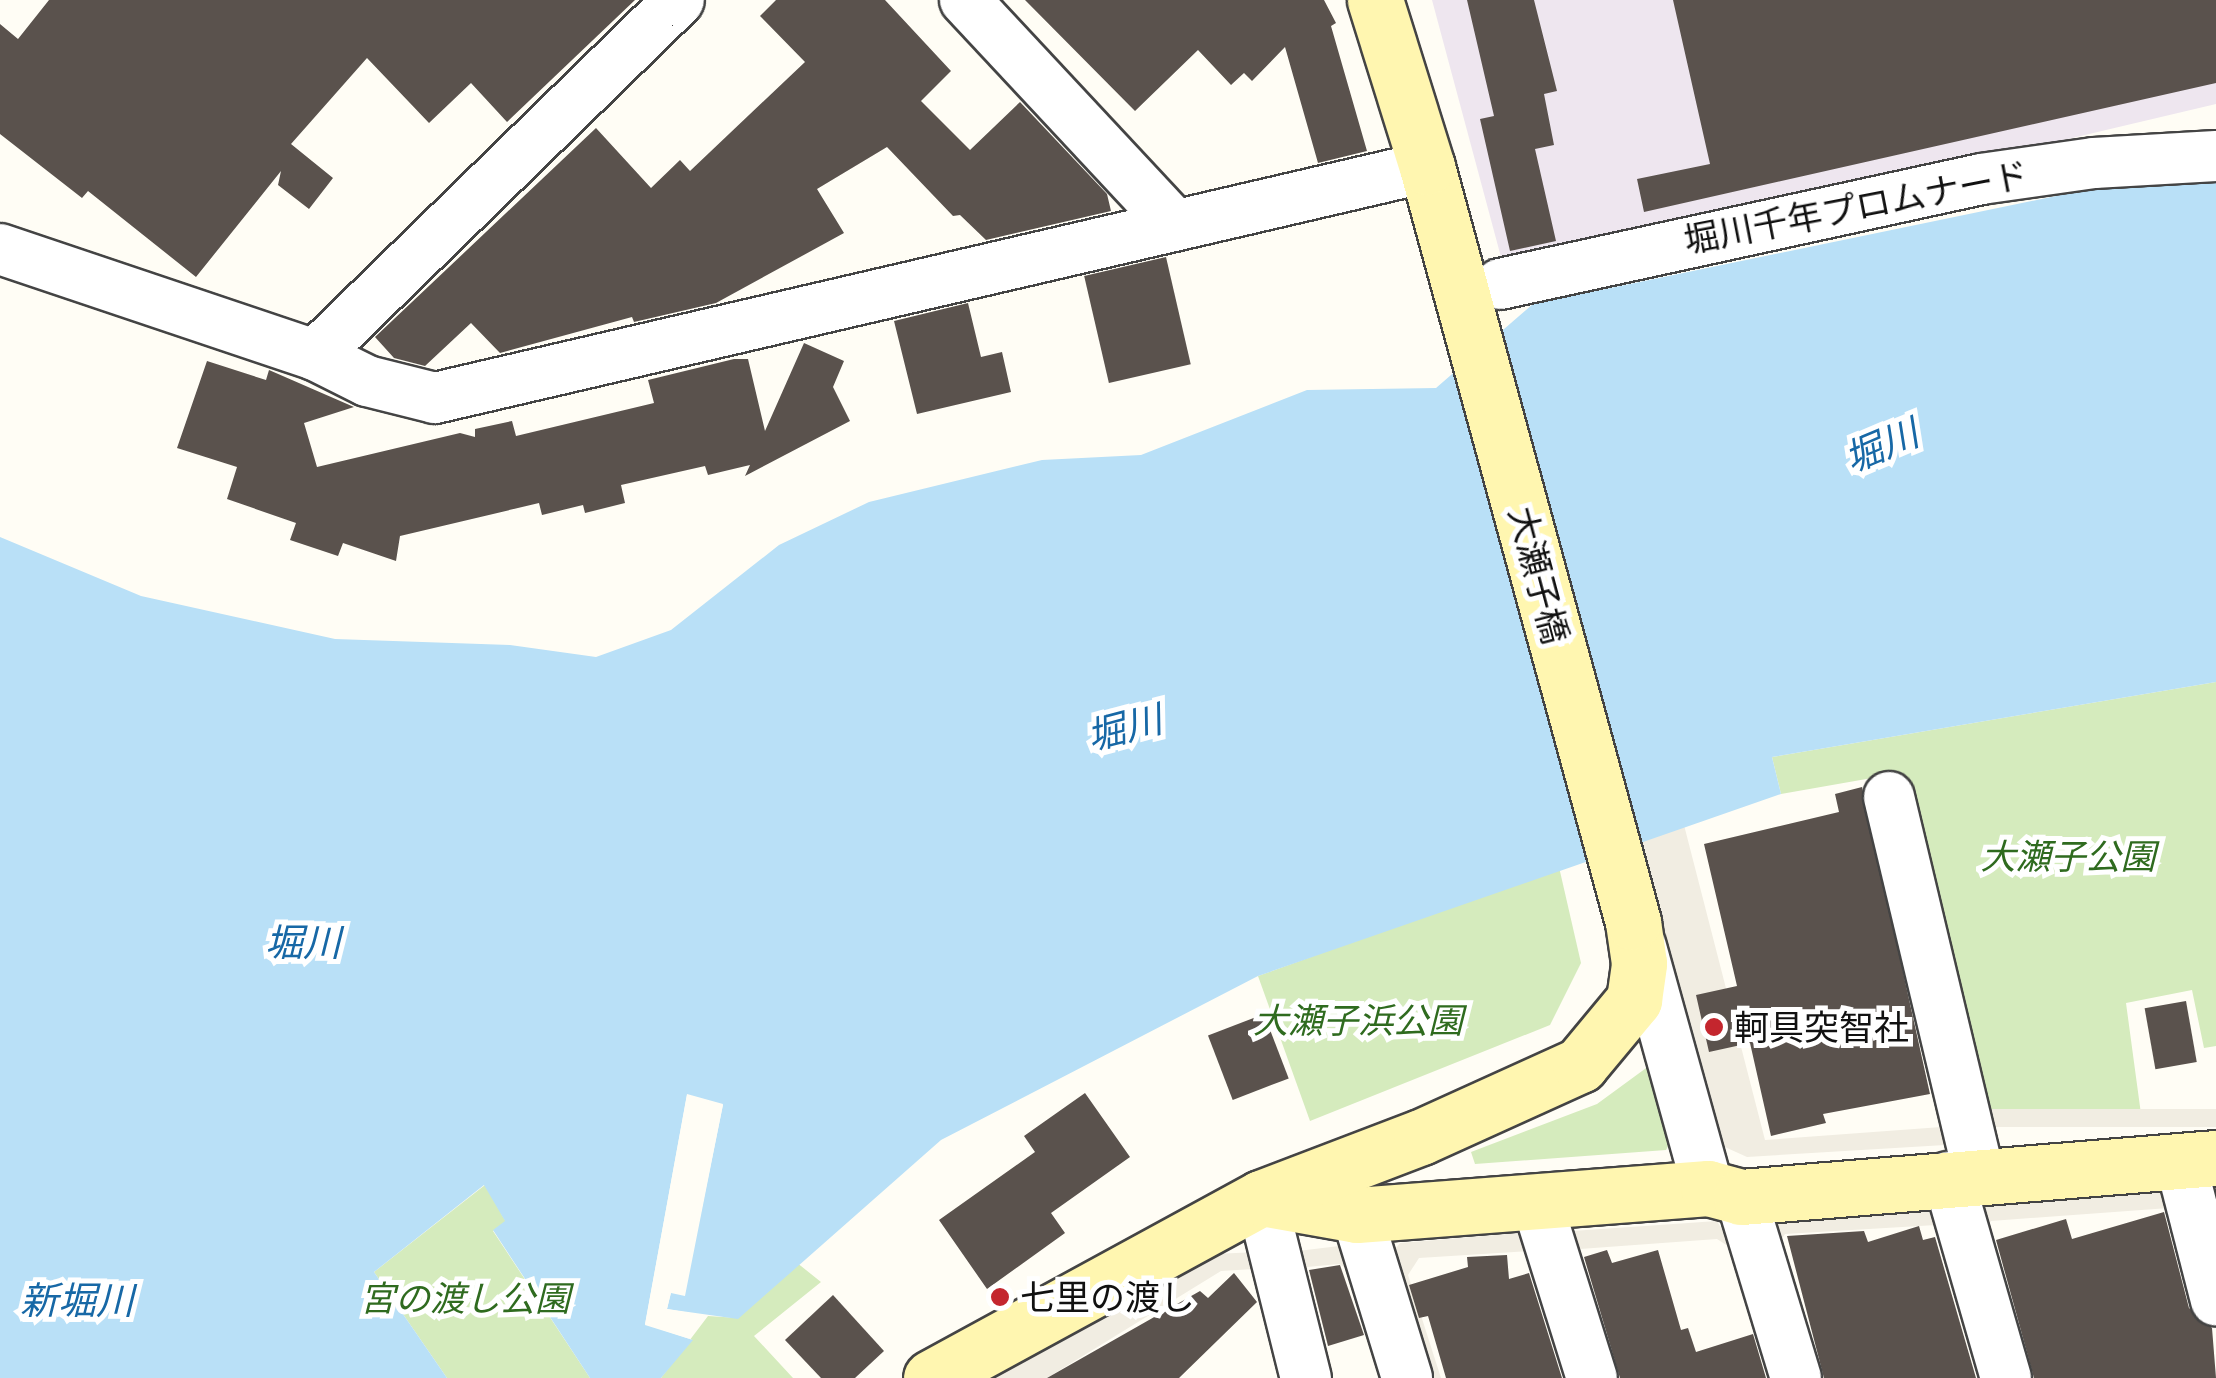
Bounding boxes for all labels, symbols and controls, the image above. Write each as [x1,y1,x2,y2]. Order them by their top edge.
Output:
street label: 堀川千年プロムナード [1680,153,2032,261]
water label: 堀川 [1837,409,1925,481]
street label: 大瀬子橋 [1501,502,1577,648]
water label: 堀川 [1081,695,1167,759]
park label: 大瀬子公園 [1981,835,2155,877]
water label: 堀川 [265,919,341,965]
park label: 大瀬子浜公園 [1253,999,1463,1041]
place label: 軻具突智社 [1734,1006,1909,1048]
marker: 軻具突智社 [1703,1016,1725,1038]
place label: 七里の渡し [1020,1276,1195,1318]
water label: 新堀川 [20,1277,134,1323]
park label: 宮の渡し公園 [360,1277,570,1319]
marker: 七里の渡し [989,1286,1011,1308]

